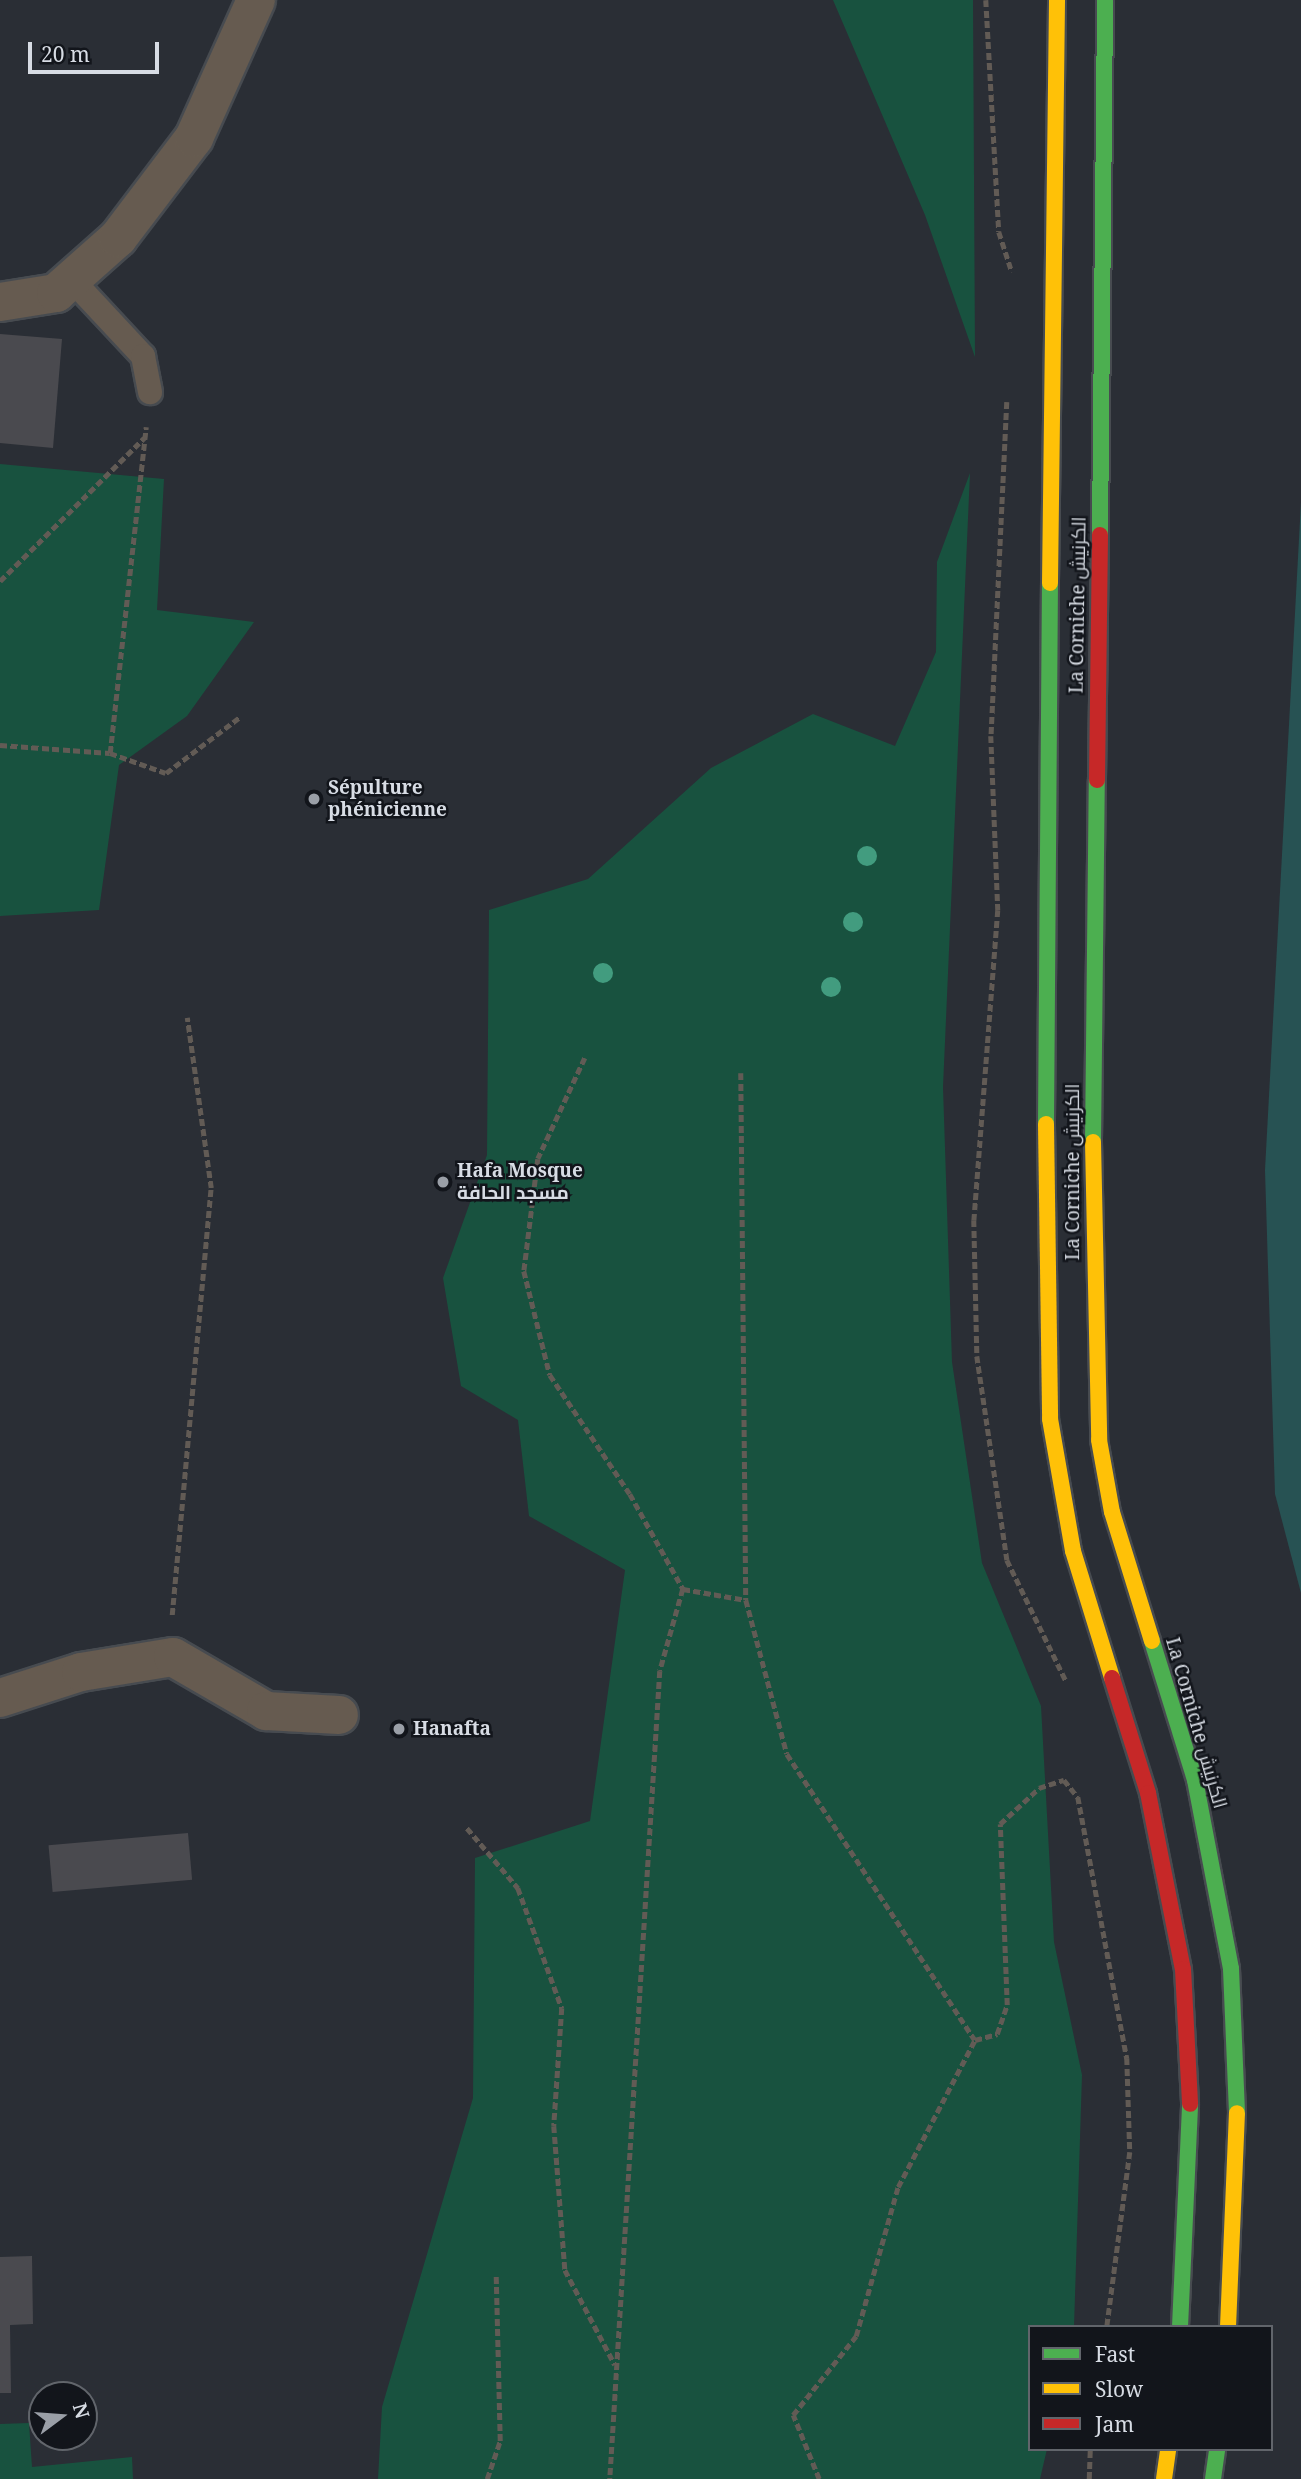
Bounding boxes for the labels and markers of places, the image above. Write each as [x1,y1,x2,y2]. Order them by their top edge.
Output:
place label: Sépulture phénicienne [328,777,447,821]
marker: Sépulture phénicienne [306,791,322,807]
place label: Hafa Mosque مسجد الحافة [457,1160,583,1204]
marker: Hafa Mosque مسجد الحافة [435,1174,451,1190]
place label: Hanafta [413,1718,491,1740]
marker: Hanafta [391,1721,407,1737]

